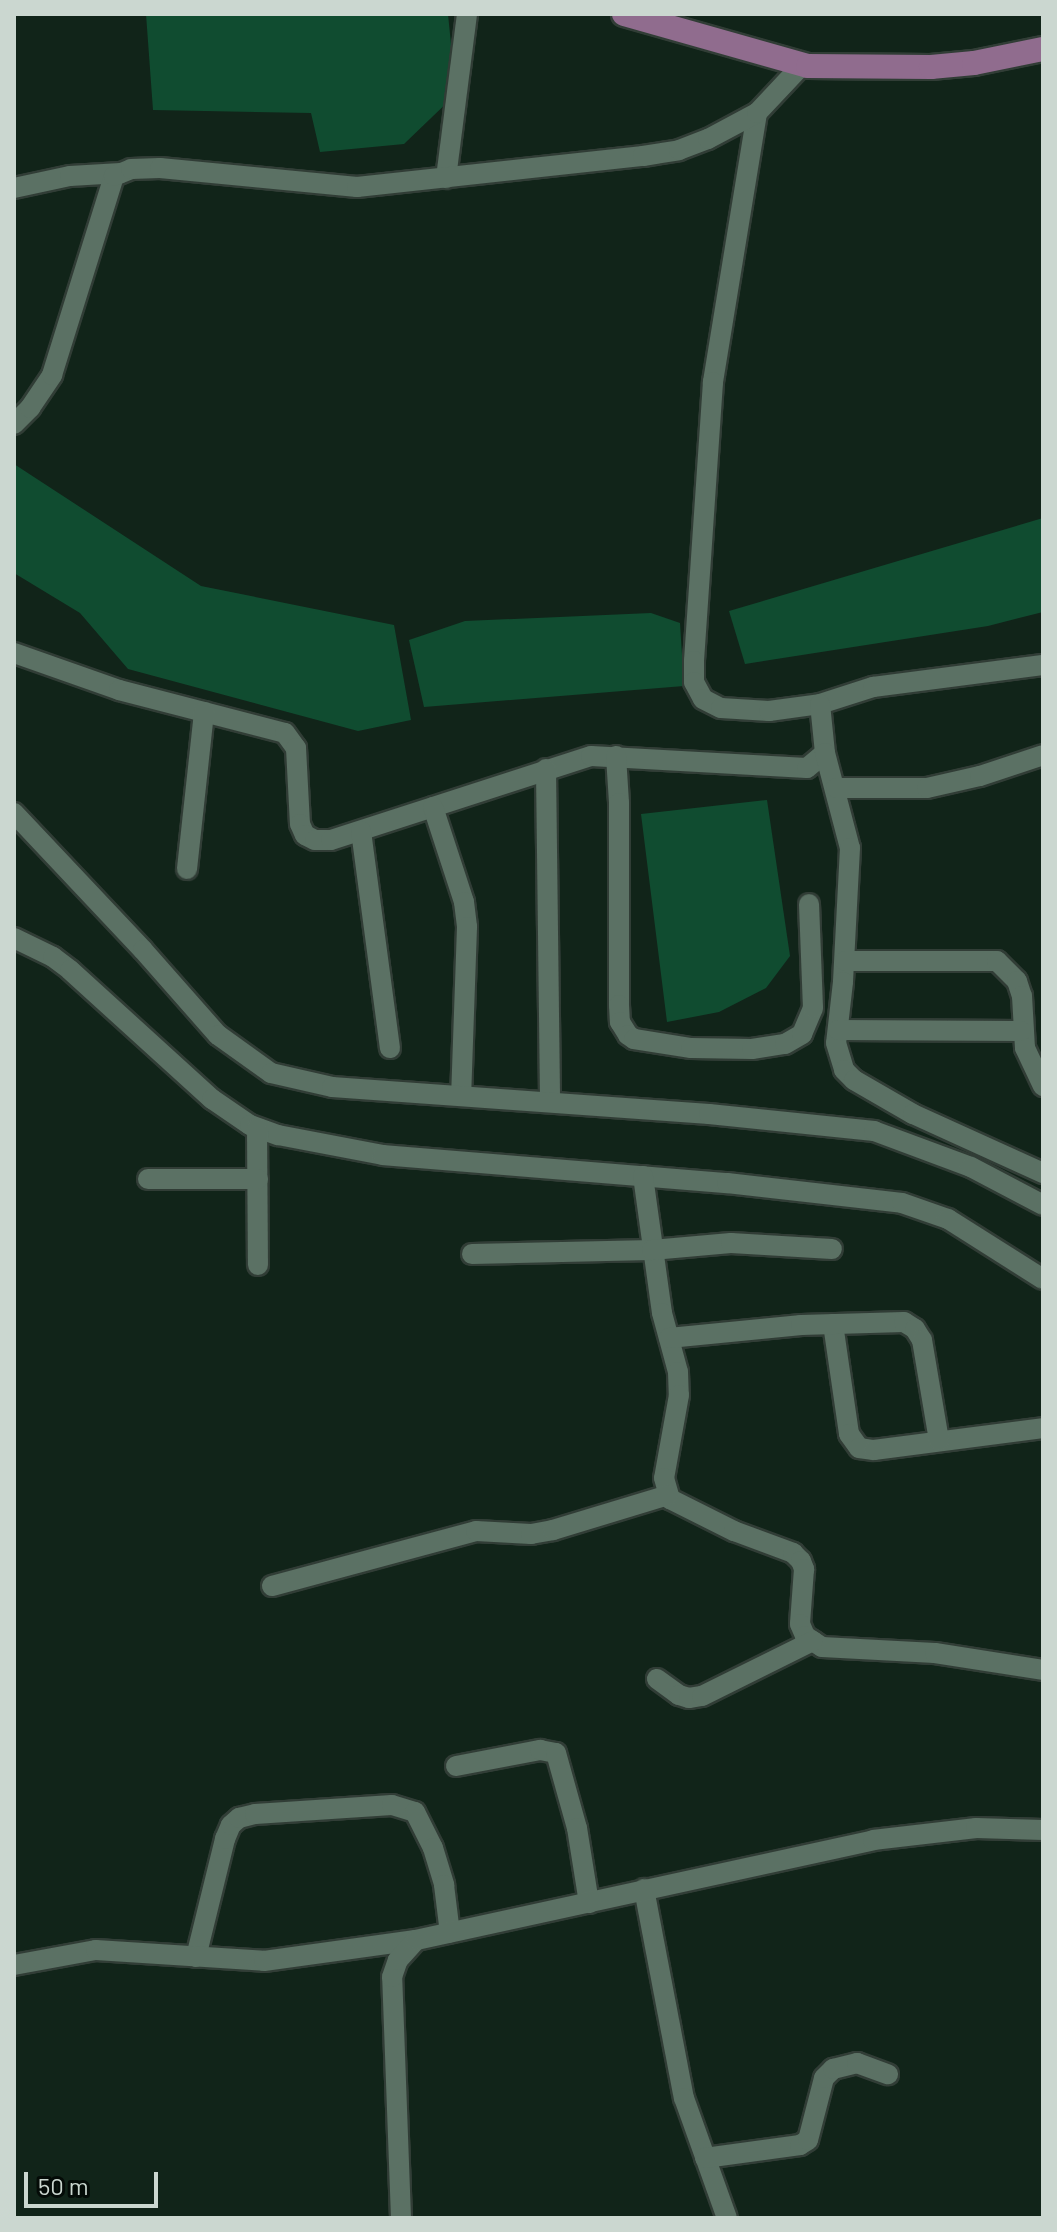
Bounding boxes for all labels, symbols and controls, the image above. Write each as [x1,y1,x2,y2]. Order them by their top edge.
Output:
scale bar [28,2156,162,2206]
text: 50 m [38,2171,89,2200]

